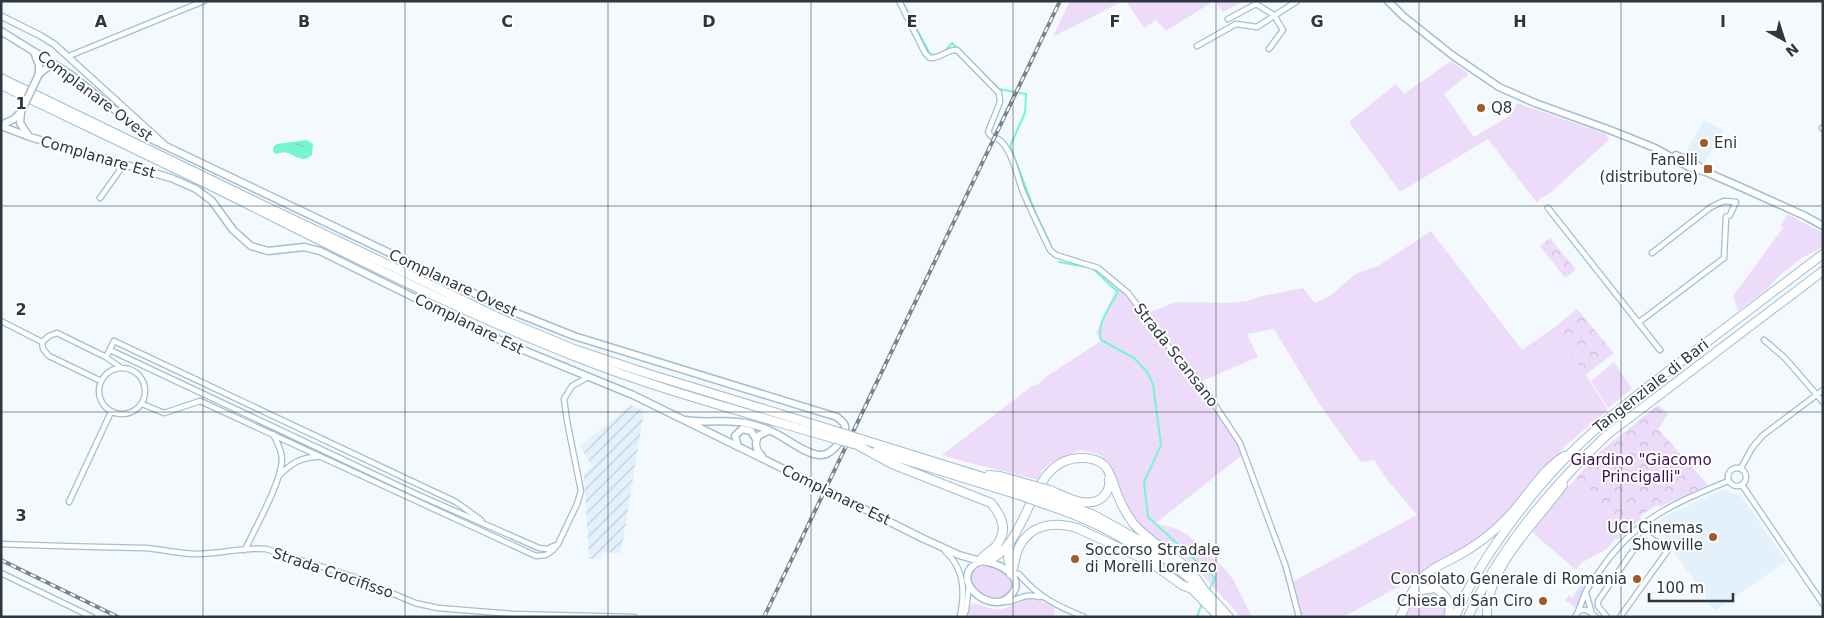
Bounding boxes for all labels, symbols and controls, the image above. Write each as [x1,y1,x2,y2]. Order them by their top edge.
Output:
text: A [95,12,108,31]
text: B [298,12,310,31]
text: C [501,12,513,31]
text: D [702,12,716,31]
text: E [907,12,917,31]
text: F [1110,12,1120,31]
text: G [1310,12,1324,31]
text: H [1513,12,1527,31]
text: I [1720,12,1726,31]
north arrow [1759,15,1809,65]
text: N [1783,40,1802,60]
street label: Complanare Ovest [34,47,156,145]
text: 1 [15,94,27,113]
place label: Q8 [1491,99,1512,117]
marker: Q8 [1475,102,1487,114]
street label: Complanare Est [38,132,158,182]
place label: Eni [1714,134,1737,152]
marker: Eni [1698,137,1710,149]
place label: Fanelli (distributore) [1599,151,1698,186]
marker: Fanelli (distributore) [1702,163,1714,175]
street label: Complanare Ovest [386,245,520,321]
street label: Complanare Est [412,290,526,358]
text: 2 [15,300,27,319]
street label: Strada Scansano [1130,300,1222,410]
street label: Tangenziale di Bari [1589,335,1712,437]
park label: Giardino "Giacomo Princigalli" [1570,451,1712,486]
street label: Complanare Est [779,461,893,529]
text: 3 [15,506,27,525]
place label: UCI Cinemas Showville [1607,519,1703,554]
marker: UCI Cinemas Showville [1707,531,1719,543]
place label: Soccorso Stradale di Morelli Lorenzo [1085,541,1220,576]
street label: Strada Crocifisso [270,544,396,602]
marker: Soccorso Stradale di Morelli Lorenzo [1069,553,1081,565]
place label: Consolato Generale di Romania [1391,570,1627,588]
scale bar [1649,570,1733,602]
marker: Consolato Generale di Romania [1631,573,1643,585]
text: 100 m [1656,579,1704,597]
place label: Chiesa di San Ciro [1397,592,1533,610]
marker: Chiesa di San Ciro [1537,595,1549,607]

